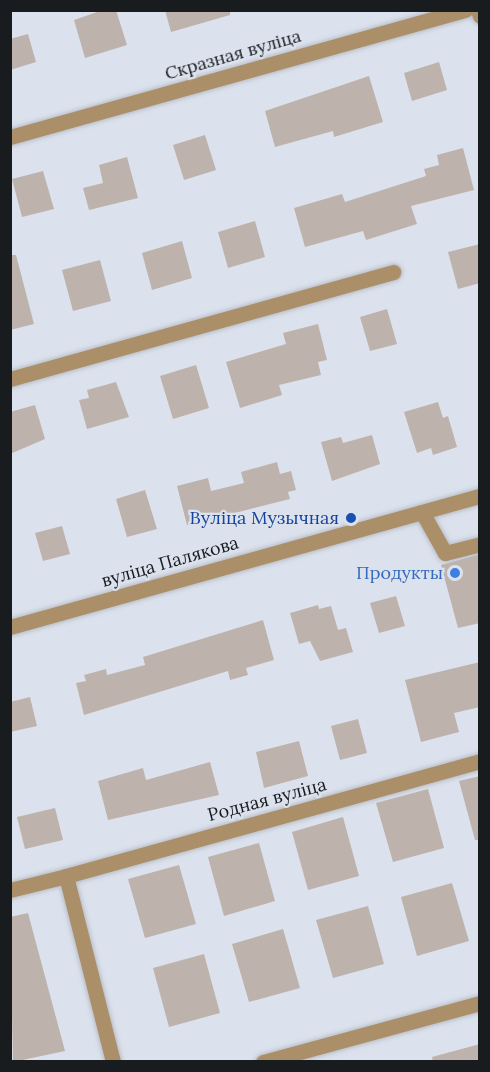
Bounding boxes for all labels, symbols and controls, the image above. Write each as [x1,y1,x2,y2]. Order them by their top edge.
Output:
street label: Скразная вуліца [163,25,303,85]
place label: Вуліца Музычная [190,507,339,529]
marker: Вуліца Музычная [344,511,358,525]
street label: вуліца Палякова [99,532,241,592]
place label: Продукты [356,562,443,584]
marker: Продукты [448,566,462,580]
street label: Родная вуліца [205,774,329,826]

